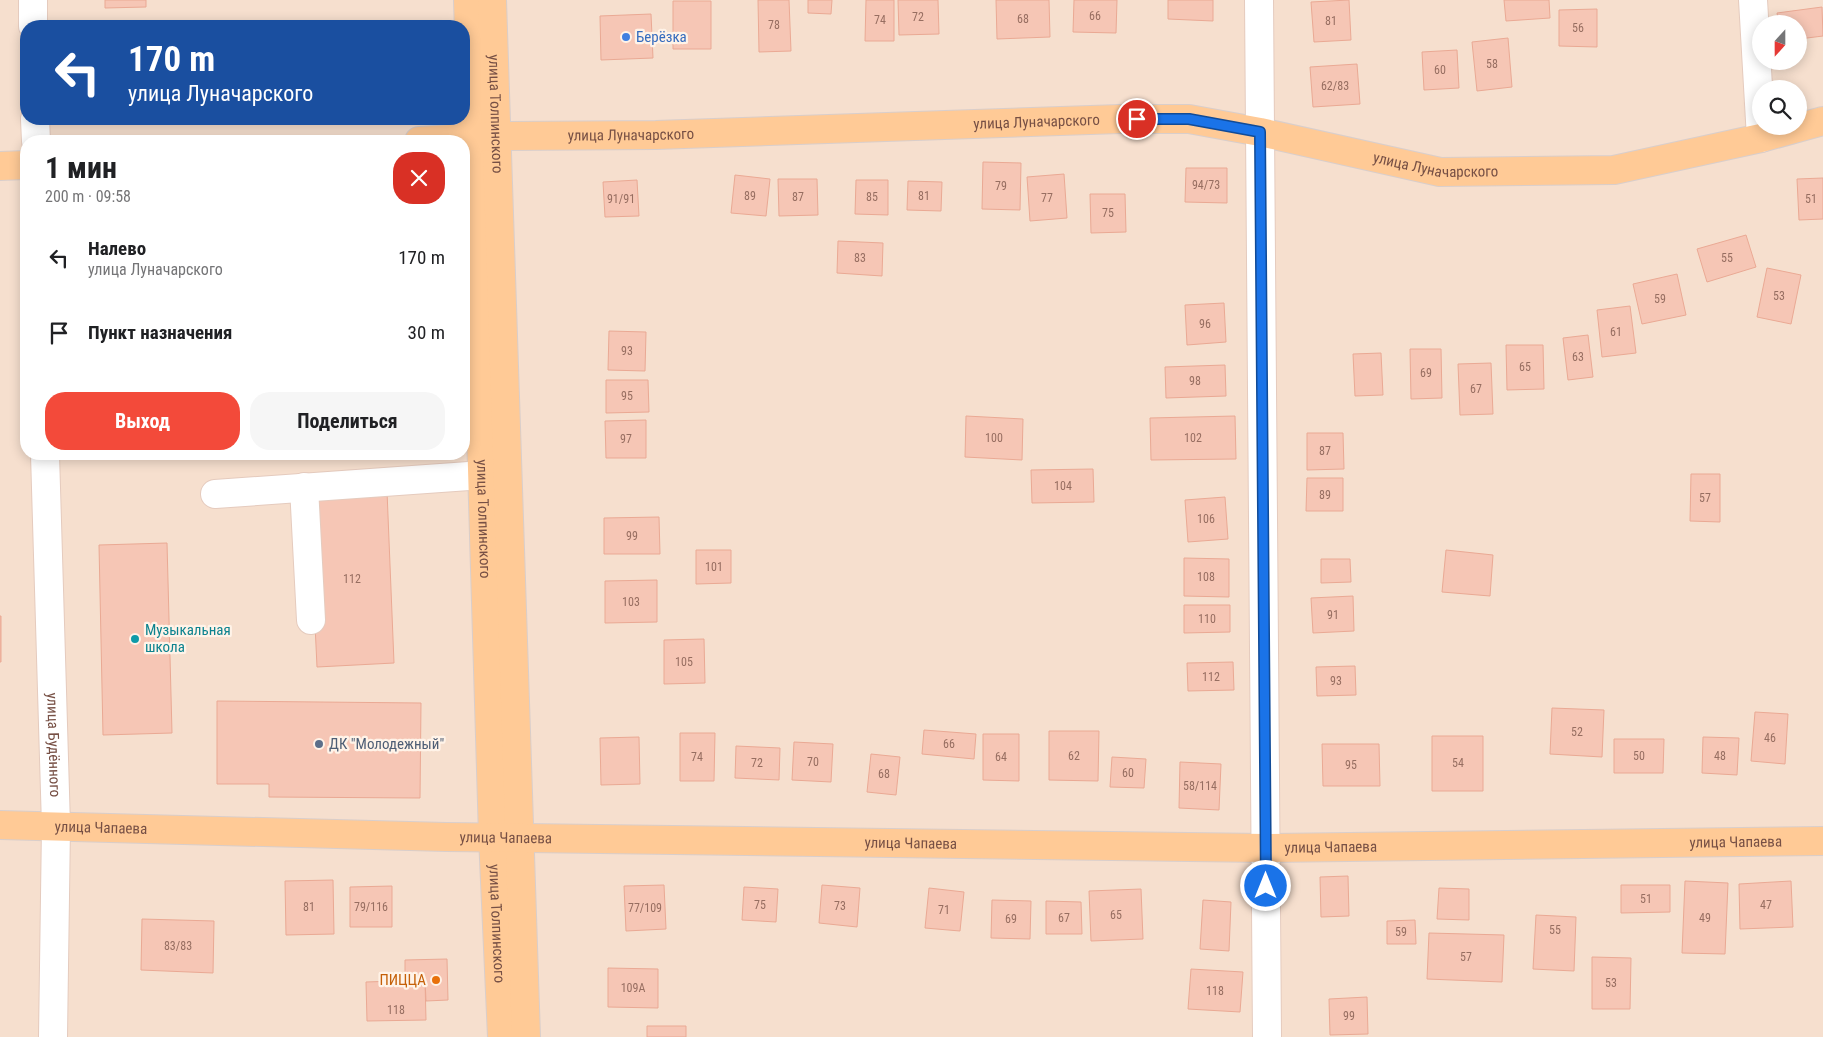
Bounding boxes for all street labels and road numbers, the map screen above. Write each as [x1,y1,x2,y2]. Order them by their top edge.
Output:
street label: улица Толпинского [485,54,507,174]
street label: улица Луначарского [973,111,1100,133]
street label: улица Луначарского [568,125,694,145]
street label: улица Луначарского [1371,148,1498,181]
street label: улица Толпинского [473,459,494,579]
street label: улица Будённого [43,692,64,797]
street label: улица Чапаева [54,817,147,838]
street label: улица Чапаева [459,828,552,847]
street label: улица Чапаева [1689,833,1782,852]
street label: улица Чапаева [864,834,957,853]
street label: улица Чапаева [1284,838,1377,857]
street label: улица Толпинского [485,864,509,983]

